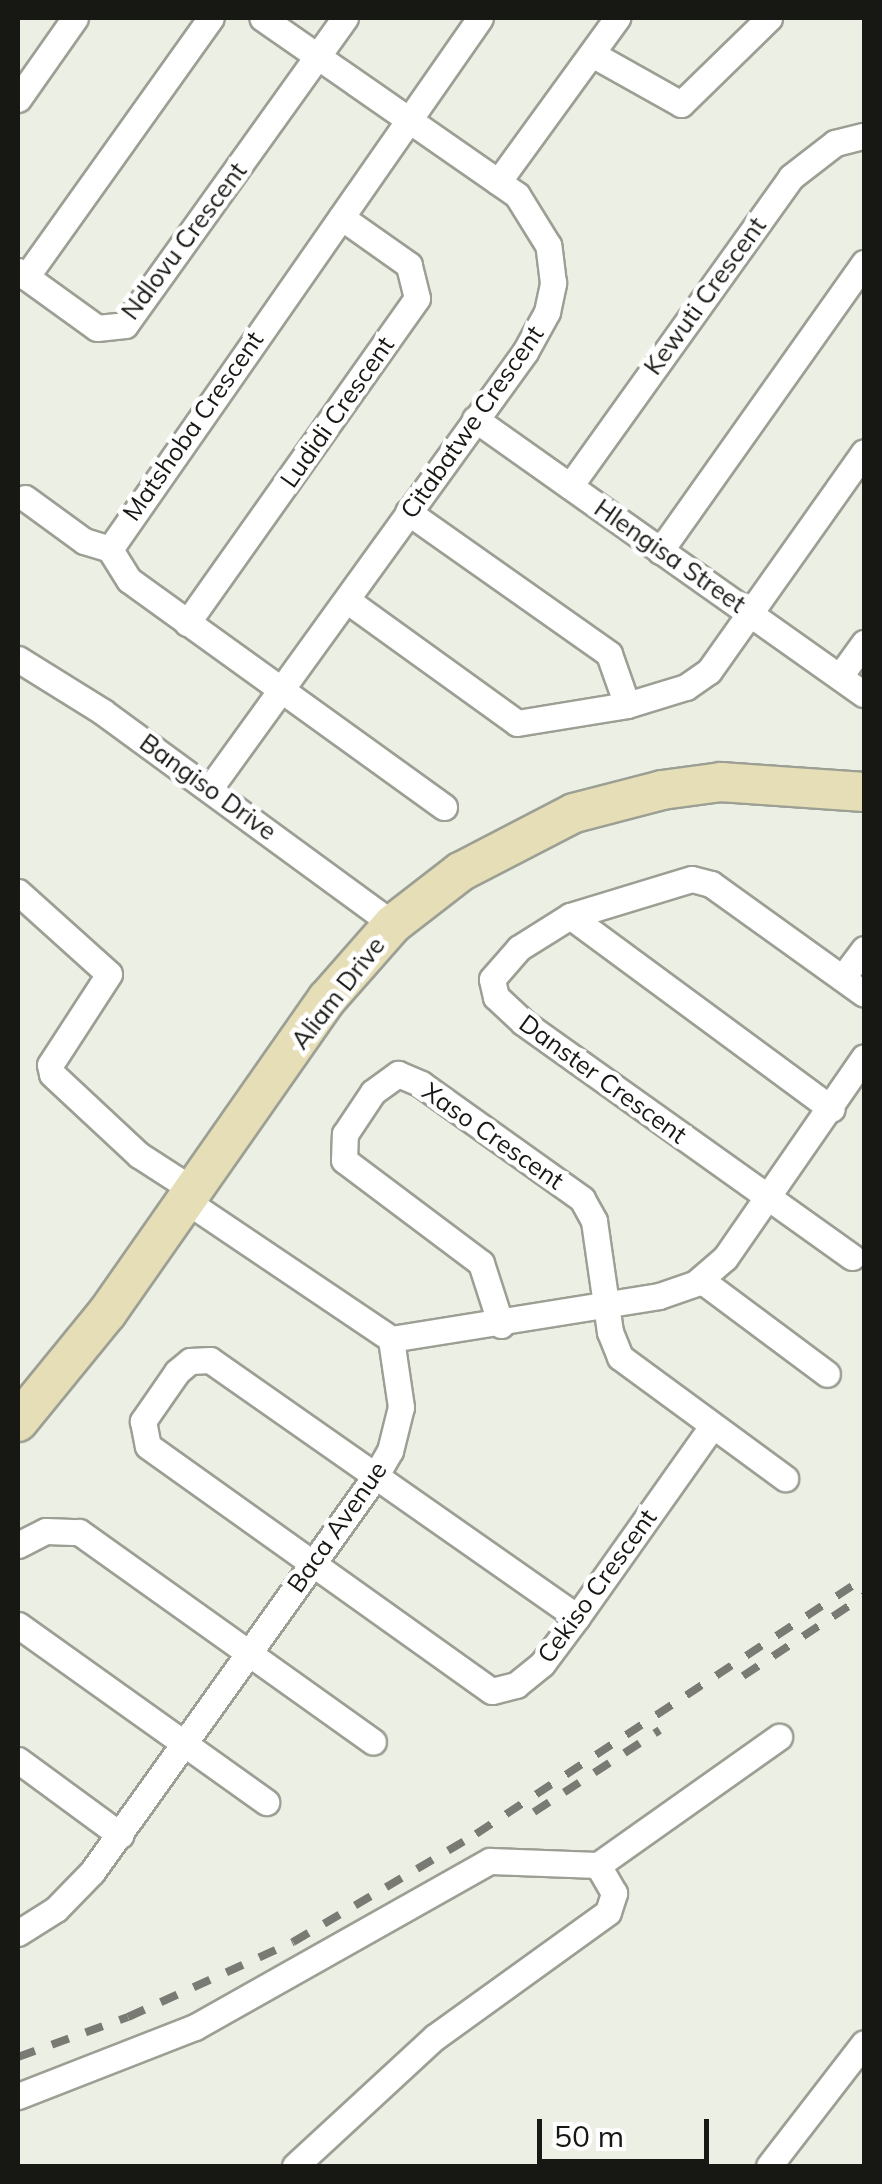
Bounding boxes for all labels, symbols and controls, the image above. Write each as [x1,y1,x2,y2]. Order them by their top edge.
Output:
street label: Ndlovu Crescent [115,156,253,326]
street label: Kewuti Crescent [638,211,772,381]
street label: Citabatwe Crescent [394,320,550,524]
street label: Matshoba Crescent [116,326,270,526]
street label: Ludidi Crescent [274,331,400,493]
street label: Hlengisa Street [589,493,751,619]
street label: Bangiso Drive [134,727,282,847]
street label: Aliam Drive [285,931,391,1055]
street label: Danster Crescent [513,1008,693,1150]
street label: Xaso Crescent [417,1076,569,1196]
street label: Baca Avenue [281,1456,393,1598]
street label: Cekiso Crescent [531,1503,663,1669]
scale bar [542,2099,714,2161]
text: 50 m [554,2117,624,2155]

